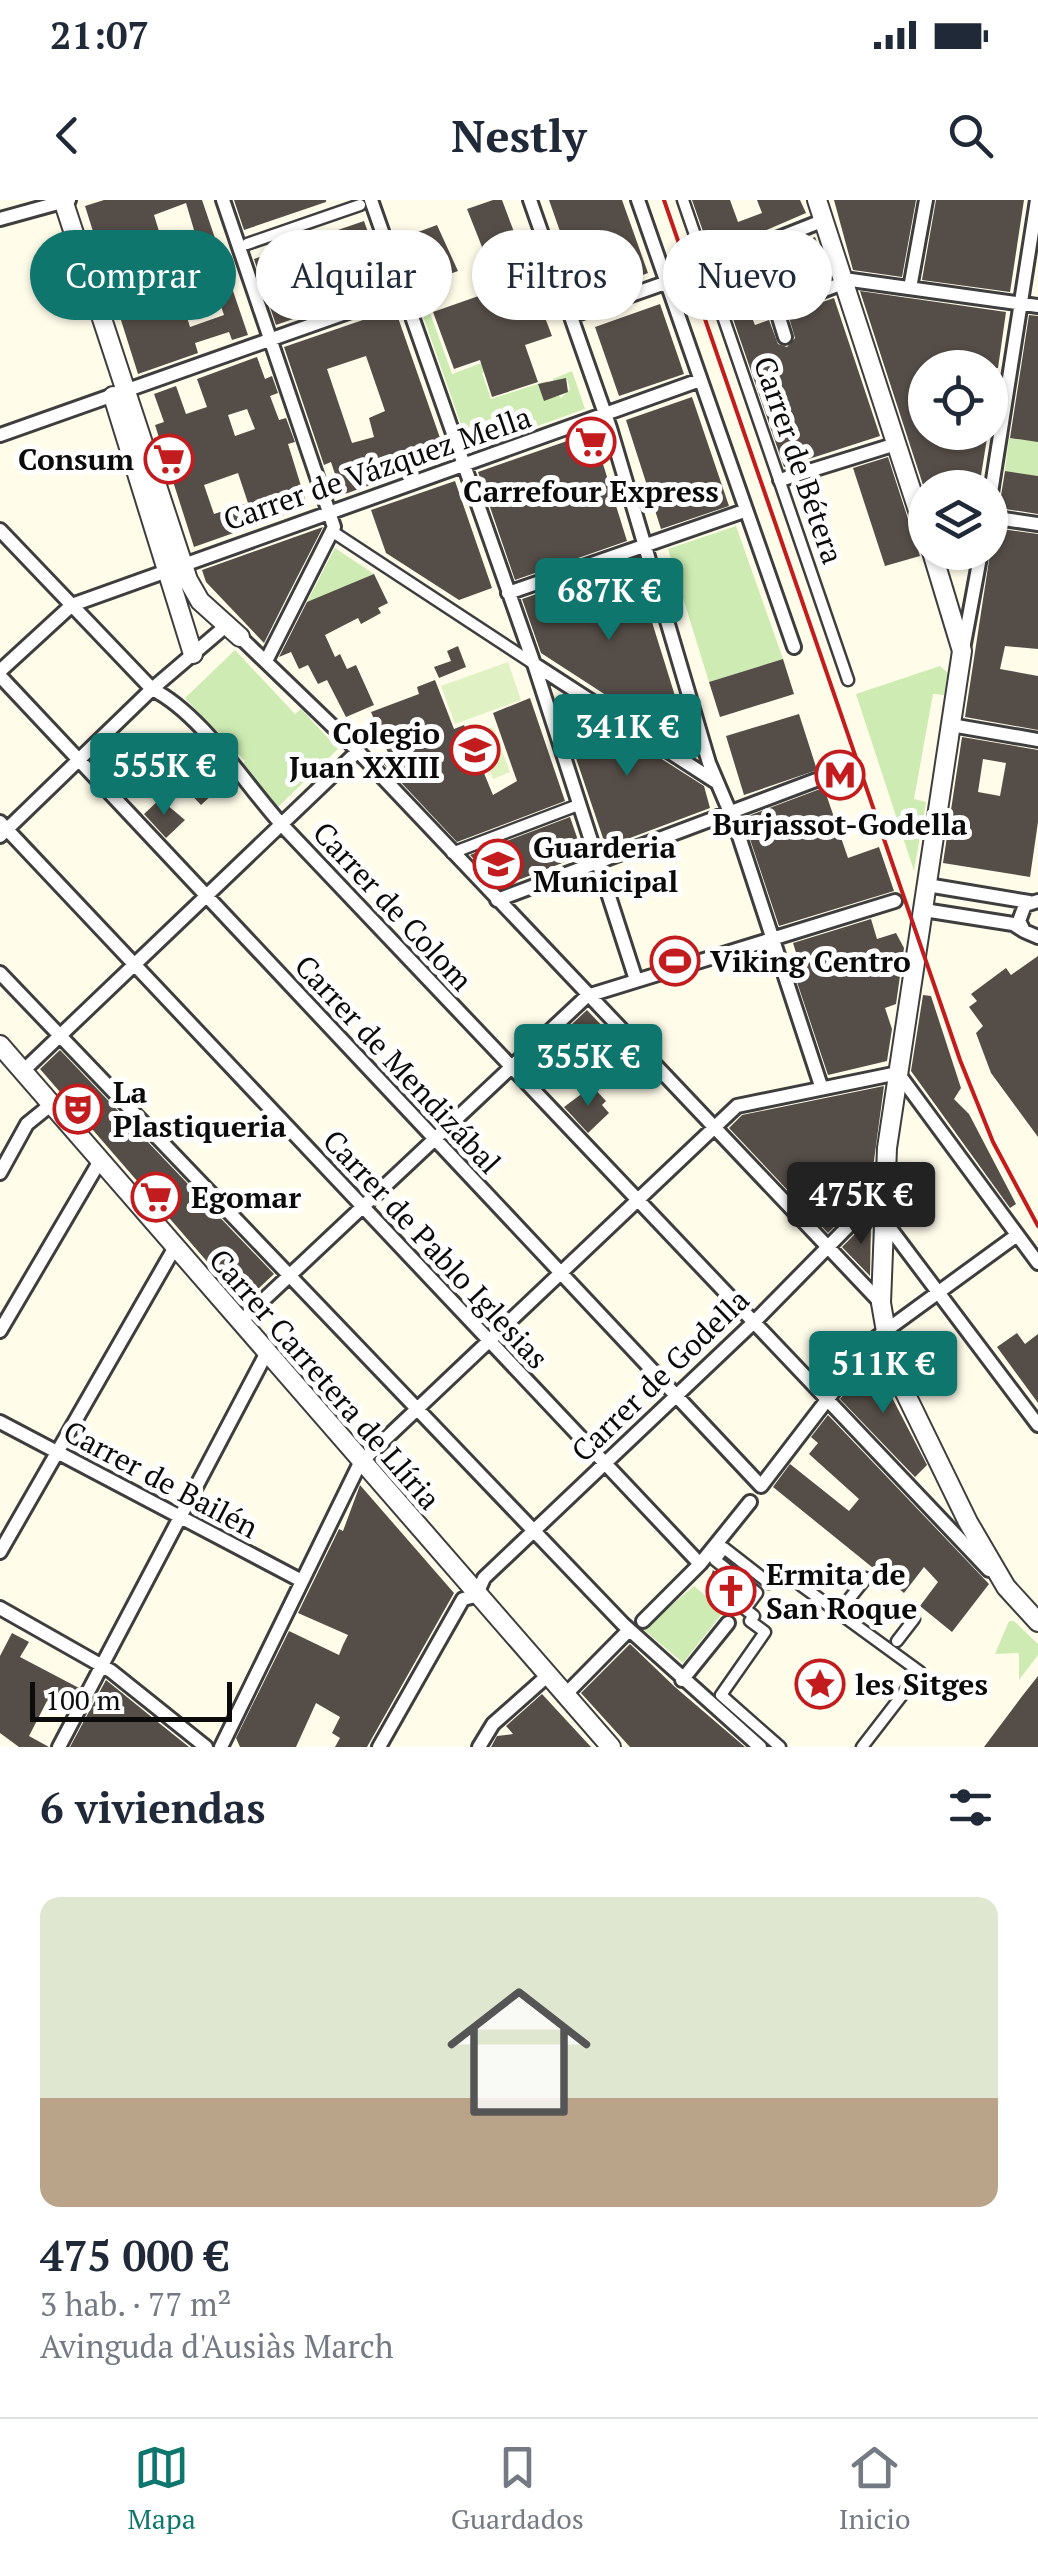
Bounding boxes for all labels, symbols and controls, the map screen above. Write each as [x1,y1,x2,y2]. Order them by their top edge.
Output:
text: 21:07 [50,10,149,60]
text: Nestly [451,105,587,165]
icon: back [40,108,95,163]
icon: search [943,108,998,163]
chip: Comprar [30,230,236,320]
chip: Alquilar [256,230,452,320]
chip: Filtros [472,230,643,320]
chip: Nuevo [663,230,832,320]
map controls [908,350,1008,570]
button: locate [908,350,1008,450]
street label: Carrer de Bétera [745,351,853,569]
street label: Carrer de Vázquez Mella [218,397,536,539]
supermarket icon: Carrefour Express [565,416,617,468]
supermarket icon: Consum [143,433,195,485]
place label: Consum [18,439,134,479]
button: layers [908,470,1008,570]
place label: Carrefour Express [463,471,719,511]
pin: 687K € [528,558,690,643]
text: 687K € [557,569,661,611]
pin: 341K € [546,694,708,779]
text: 341K € [575,705,679,747]
place label: Colegio Juan XXIII [289,713,440,787]
school or university icon: Colegio Juan XXIII [449,724,501,776]
pin: 555K € [83,733,245,818]
text: 555K € [112,744,216,786]
metro station icon: Burjassot-Godella [814,749,866,801]
place label: Burjassot-Godella [712,804,968,844]
street label: Carrer de Colom [304,813,482,999]
place label: Guarderia Municipal [533,827,678,901]
school or university icon: Guarderia Municipal [472,838,524,890]
sports icon: Viking Centro [649,935,701,987]
place label: Viking Centro [710,941,911,981]
street label: Carrer de Mendizábal [286,946,510,1182]
pin: 355K € [507,1024,669,1109]
text: 355K € [536,1035,640,1077]
place label: La Plastiqueria [113,1072,287,1146]
theatre icon: La Plastiqueria [52,1083,104,1135]
street label: Carrer de Pablo Iglesias [315,1121,557,1377]
pin: 475K € [780,1162,942,1247]
supermarket icon: Egomar [130,1171,182,1223]
text: 475K € [809,1173,913,1215]
place label: Egomar [191,1177,301,1217]
street label: Carrer Carretera de Llíria [201,1240,449,1518]
street label: Carrer de Godella [562,1280,758,1470]
pin: 511K € [802,1331,964,1416]
text: 511K € [831,1342,935,1384]
street label: Carrer de Bailén [57,1411,265,1547]
place label: Ermita de San Roque [766,1554,917,1628]
church icon: Ermita de San Roque [705,1565,757,1617]
place icon: les Sitges [794,1658,846,1710]
place label: les Sitges [855,1664,988,1704]
scale bar [30,1677,232,1722]
text: 100 m [45,1681,121,1718]
text: 6 viviendas [40,1779,265,1835]
icon: filters [943,1780,998,1835]
icon: home [429,1962,609,2142]
text: 475 000 € [40,2227,229,2283]
text: 3 hab. · 77 m² [40,2283,231,2325]
text: Avinguda d'Ausiàs March [40,2325,394,2367]
tab: Mapa [127,2440,196,2537]
tab: Guardados [451,2440,584,2537]
tab: Inicio [839,2440,911,2537]

